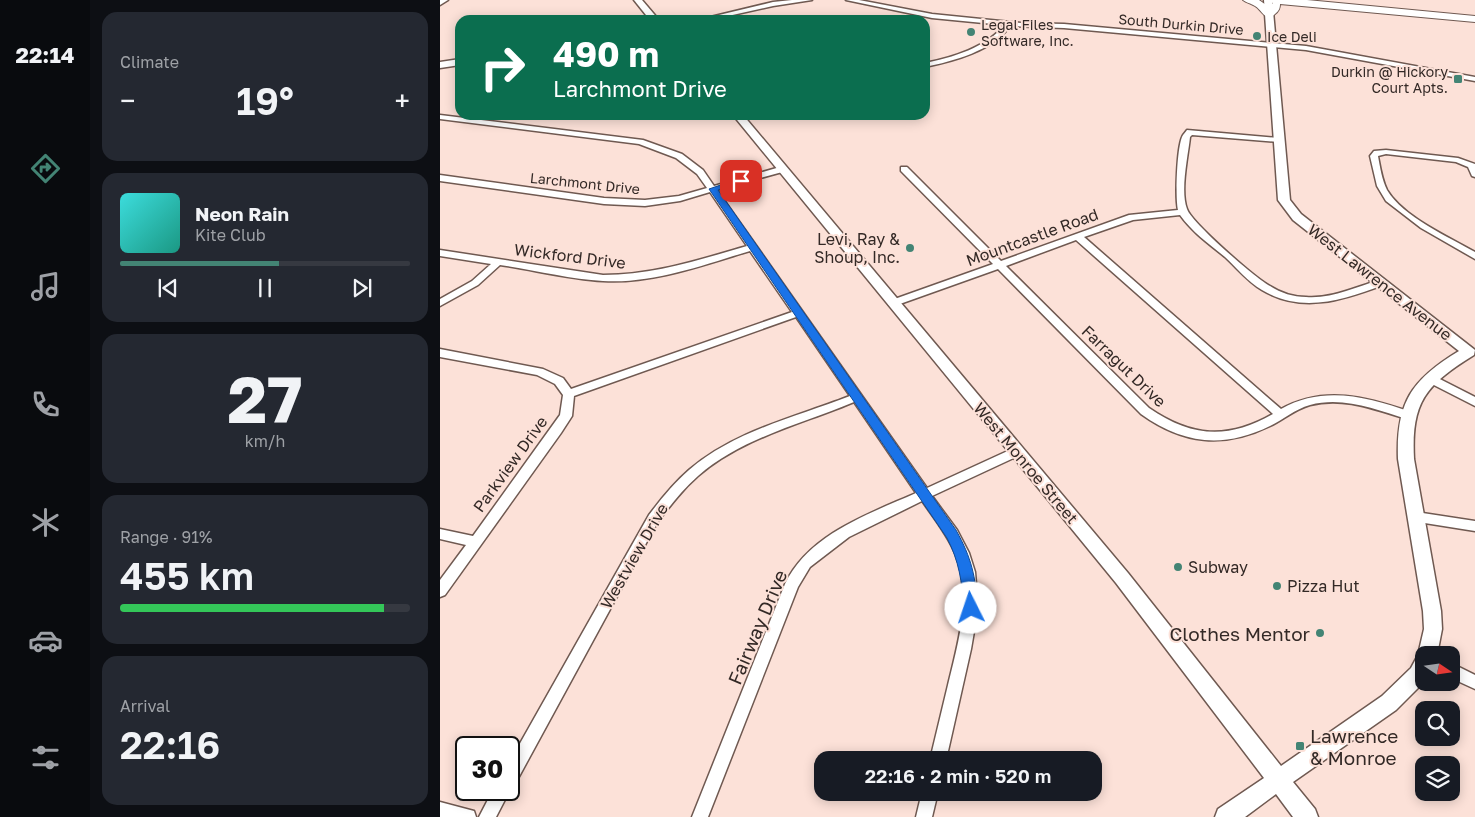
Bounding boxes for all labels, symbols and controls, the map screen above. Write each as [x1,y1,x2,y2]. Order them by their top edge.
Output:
street label: South Durkin Drive [1118,10,1244,38]
place label: Legal Files Software, Inc. [981,16,1074,49]
marker: Legal Files Software, Inc. [965,26,977,38]
place label: Ice Deli [1267,28,1317,45]
marker: Ice Deli [1251,30,1263,42]
text: 490 m [553,33,659,75]
icon: right [470,35,535,100]
text: 22:14 [16,41,74,68]
text: Climate [120,52,179,72]
place label: Durkin @ Hickory Court Apts. [1331,63,1448,96]
marker: Durkin @ Hickory Court Apts. [1452,73,1464,85]
text: Larchmont Drive [553,75,727,102]
text: 19° [236,78,294,123]
text: − [120,84,135,117]
text: + [395,84,410,117]
icon: directions [28,151,63,186]
pin [720,160,762,202]
icon: arrive [727,167,755,195]
street label: Larchmont Drive [529,169,641,197]
text: Neon Rain [195,202,289,225]
street label: Mountcastle Road [963,204,1101,270]
street label: West Lawrence Avenue [1304,219,1456,345]
text: Kite Club [195,225,266,245]
place label: Levi, Ray & Shoup, Inc. [814,229,900,267]
street label: Wickford Drive [513,239,627,273]
marker: Levi, Ray & Shoup, Inc. [904,242,916,254]
icon: music [28,269,63,304]
icon: previous [154,274,182,302]
icon: pause [251,274,279,302]
icon: next [348,274,376,302]
street label: Farragut Drive [1078,321,1170,411]
text: 27 [227,359,303,437]
icon: phone [28,387,63,422]
street label: West Monroe Street [969,398,1083,528]
street label: Parkview Drive [468,412,552,516]
text: km/h [245,431,285,451]
street label: Westview Drive [596,500,672,612]
icon: climate [28,505,63,540]
text: Range · 91% [120,527,212,547]
text: 455 km [120,553,254,598]
place label: Subway [1188,557,1248,577]
marker: Subway [1172,561,1184,573]
street label: Fairway Drive [723,566,791,688]
place label: Pizza Hut [1287,576,1360,596]
marker: Pizza Hut [1271,580,1283,592]
position arrow [944,581,996,633]
place label: Clothes Mentor [1169,622,1311,645]
icon: car [28,623,63,658]
marker: Clothes Mentor [1314,627,1326,639]
north arrow [1415,646,1460,691]
map controls [1415,646,1460,801]
text: Arrival [120,696,170,716]
button: search [1415,701,1460,746]
text: 22:16 [120,722,220,767]
place label: Lawrence & Monroe [1310,724,1398,769]
speed limit sign: 30 [455,736,520,801]
icon: filters [28,740,63,775]
marker: Lawrence & Monroe [1294,740,1306,752]
button: layers [1415,756,1460,801]
text: 22:16 · 2 min · 520 m [865,764,1051,787]

